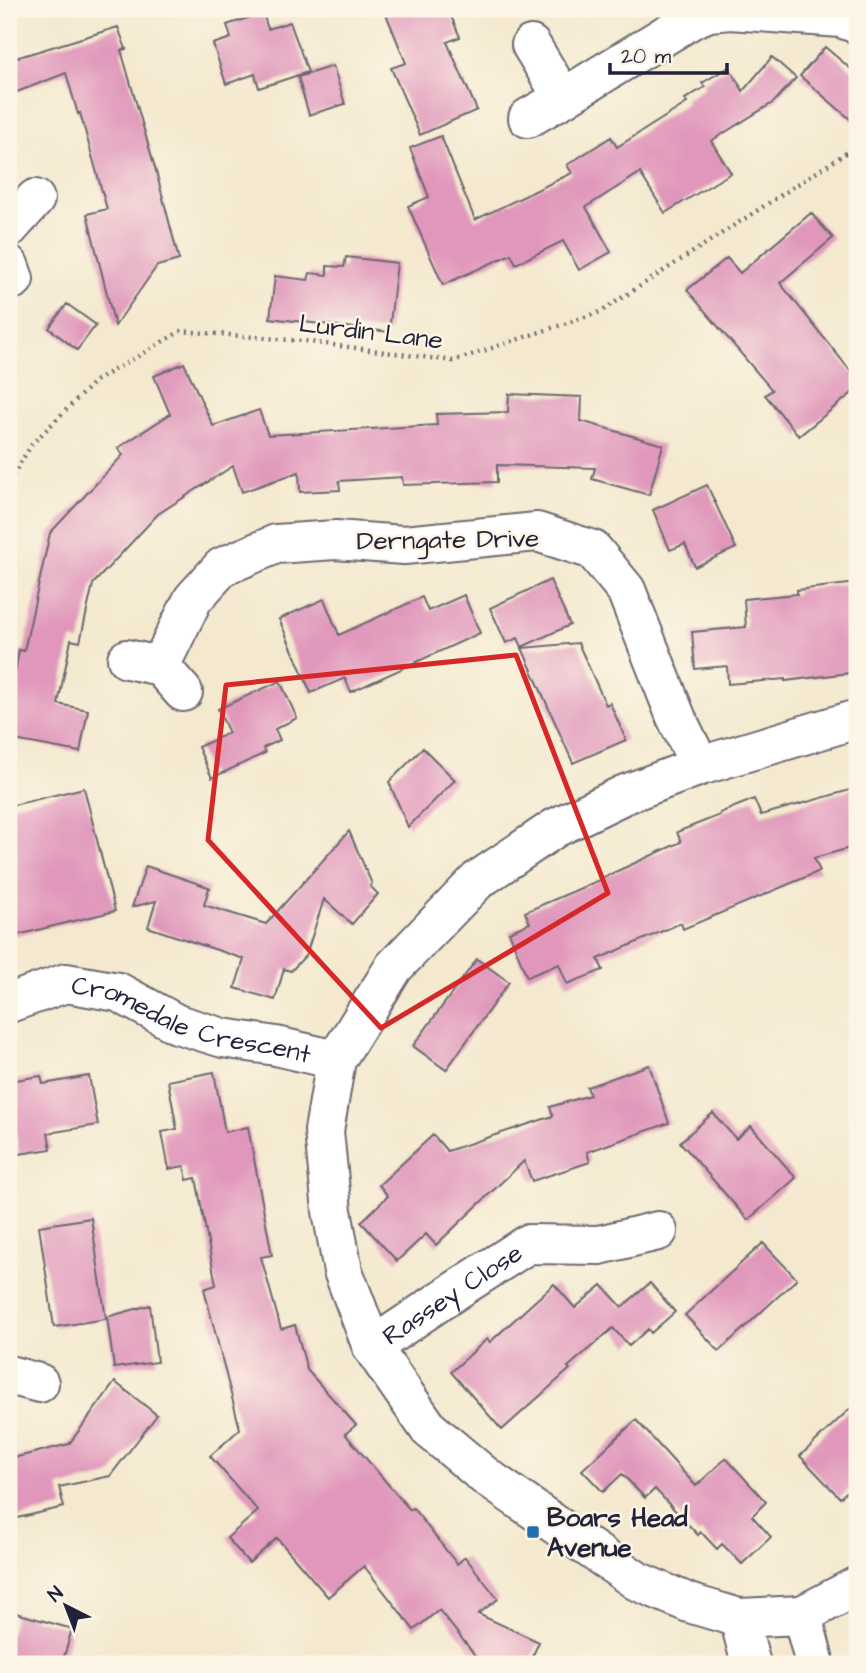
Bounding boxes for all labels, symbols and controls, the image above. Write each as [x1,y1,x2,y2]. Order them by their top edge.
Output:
scale bar [610,32,728,76]
text: 20 m [621,42,672,71]
street label: Lurdin Lane [297,305,445,359]
street label: Derngate Drive [356,520,540,562]
street label: Cromedale Crescent [69,967,315,1073]
street label: Rassey Close [375,1235,529,1354]
place label: Boars Head Avenue [547,1500,688,1566]
marker: Boars Head Avenue [525,1524,541,1540]
north arrow [32,1572,102,1642]
text: N [42,1580,69,1609]

